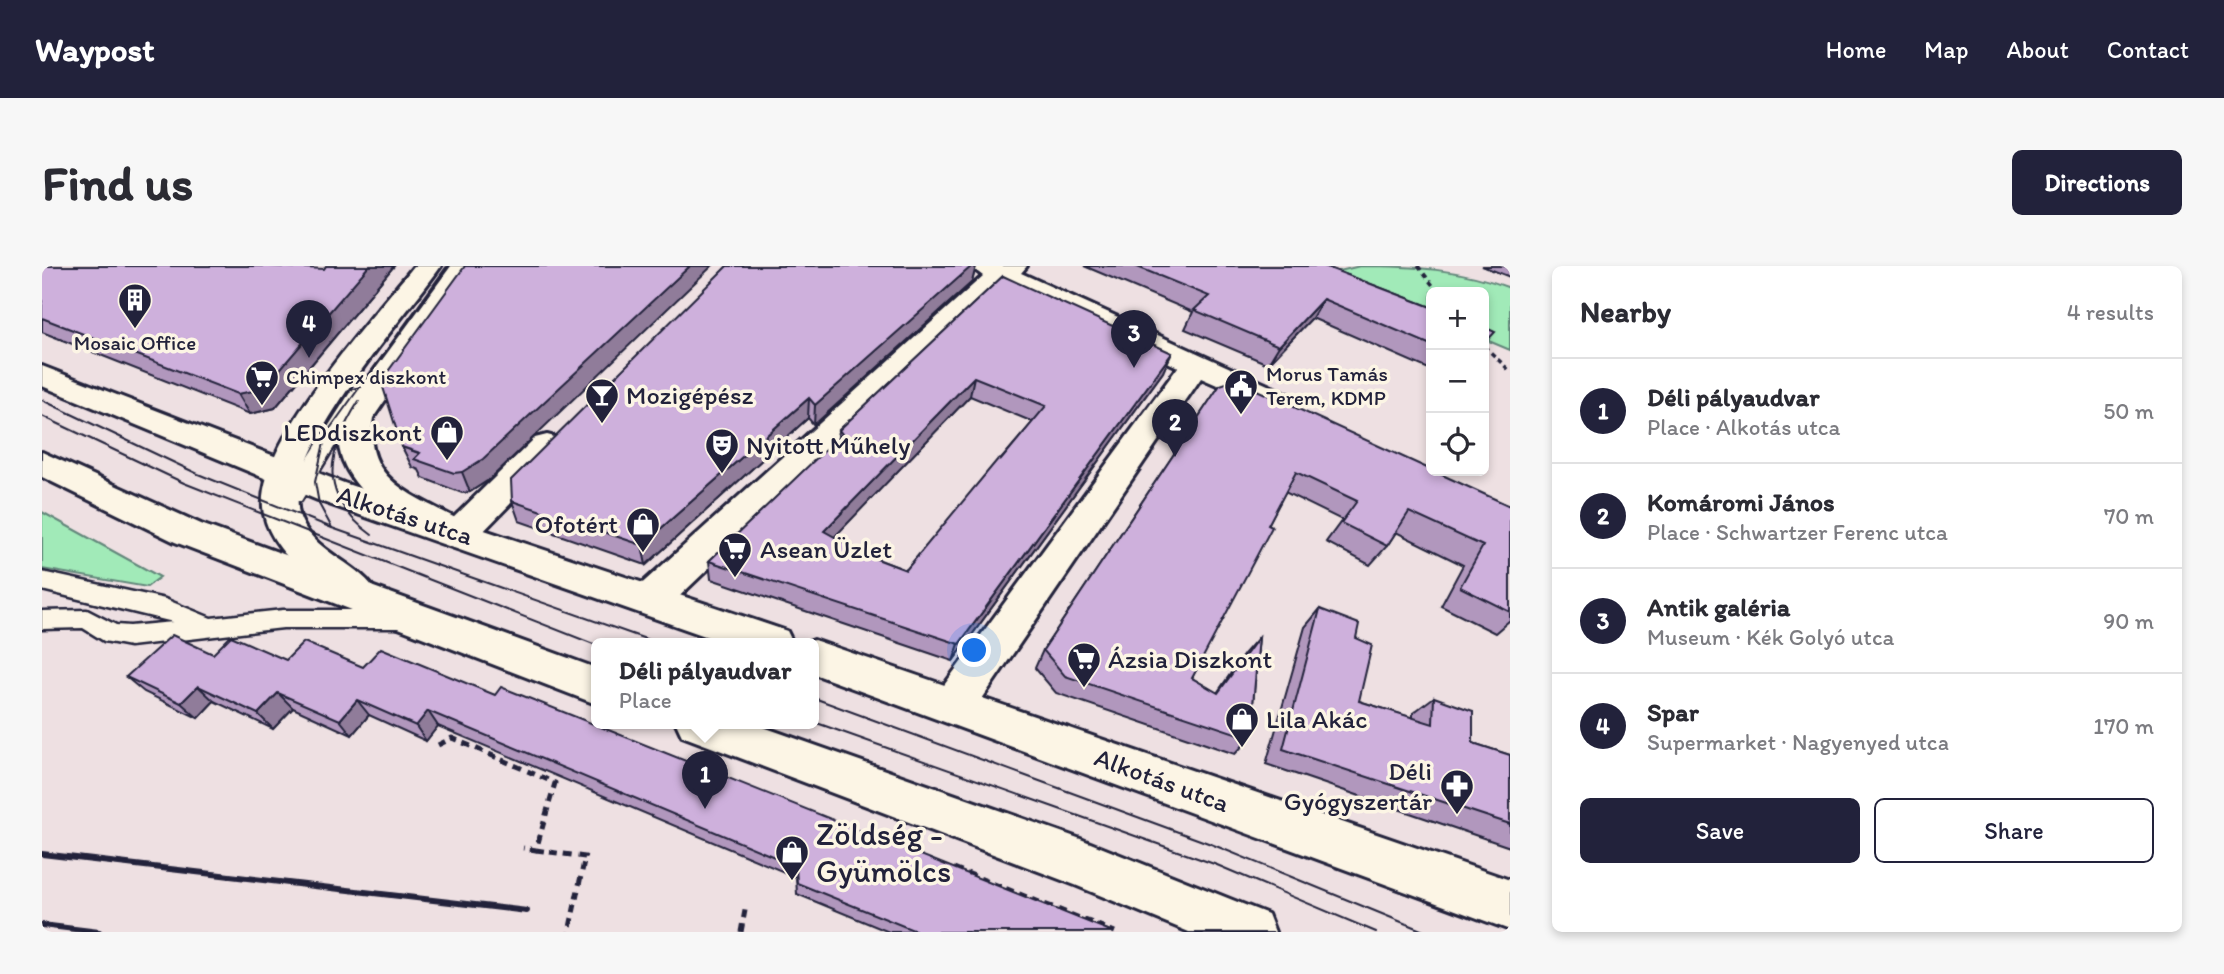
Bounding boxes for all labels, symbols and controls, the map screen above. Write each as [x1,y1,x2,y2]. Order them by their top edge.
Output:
text: Waypost [35,30,155,69]
text: Home [1826,35,1886,64]
text: Map [1924,35,1968,64]
text: About [2006,35,2069,64]
text: Contact [2107,35,2189,64]
button: Directions [2012,150,2182,215]
text: Find us [42,153,193,212]
building icon: Mosaic Office [116,281,154,330]
map controls [1426,287,1489,476]
button: + [1426,287,1489,350]
text: Nearby [1580,293,1671,330]
text: 4 results [2067,298,2154,326]
pin: 4 [286,300,332,358]
pin: 3 [1111,310,1157,368]
place label: Mosaic Office [74,330,196,355]
button: − [1426,350,1489,413]
supermarket icon: Chimpex diszkont [243,358,281,407]
place label: Morus Tamás Terem, KDMP [1266,361,1388,410]
place label: Chimpex diszkont [286,364,446,389]
public building icon: Morus Tamás Terem, KDMP [1222,367,1260,416]
bar icon: Mozigépész [583,376,621,425]
place label: Mozigépész [626,379,754,411]
text: Déli pályaudvar [1647,381,1819,413]
text: 1 [1598,397,1608,425]
text: 50 m [2103,397,2154,425]
pin: 2 [1152,399,1198,457]
shop icon: LEDdiszkont [428,413,466,462]
button: locate [1426,413,1489,476]
text: Place · Alkotás utca [1647,413,1841,441]
place label: LEDdiszkont [283,416,422,448]
theatre icon: Nyitott Műhely [703,426,741,475]
place label: Nyitott Műhely [746,429,910,461]
street label: Alkotás utca [333,478,477,552]
text: Komáromi János [1647,486,1835,518]
text: 2 [1597,502,1609,530]
text: 70 m [2104,502,2154,530]
shop icon: Ofotért [624,505,662,554]
place label: Ofotért [534,508,618,540]
text: Place · Schwartzer Ferenc utca [1647,518,1948,546]
supermarket icon: Asean Üzlet [716,530,754,579]
place label: Asean Üzlet [760,533,892,565]
text: Antik galéria [1647,591,1790,623]
text: 3 [1597,607,1609,635]
text: 90 m [2103,607,2154,635]
text: Museum · Kék Golyó utca [1647,623,1894,651]
your location [957,633,991,667]
popup [591,638,819,729]
supermarket icon: Ázsia Diszkont [1065,640,1103,689]
place label: Ázsia Diszkont [1108,643,1272,675]
text: Déli pályaudvar [619,654,791,686]
text: Place [619,686,672,714]
text: Spar [1647,696,1699,728]
shop icon: Lila Akác [1223,700,1261,749]
place label: Lila Akác [1266,703,1367,735]
text: 4 [1596,712,1610,740]
text: 170 m [2093,712,2154,740]
text: Supermarket · Nagyenyed utca [1647,728,1949,756]
street label: Alkotás utca [1090,741,1234,819]
pin: 1 [682,751,728,809]
place label: Déli Gyógyszertár [1284,755,1432,817]
pharmacy icon: Déli Gyógyszertár [1438,767,1476,816]
button: Save [1580,798,1860,863]
button: Share [1874,798,2154,863]
place label: Zöldség - Gyümölcs [816,815,951,890]
shop icon: Zöldség - Gyümölcs [773,833,811,882]

